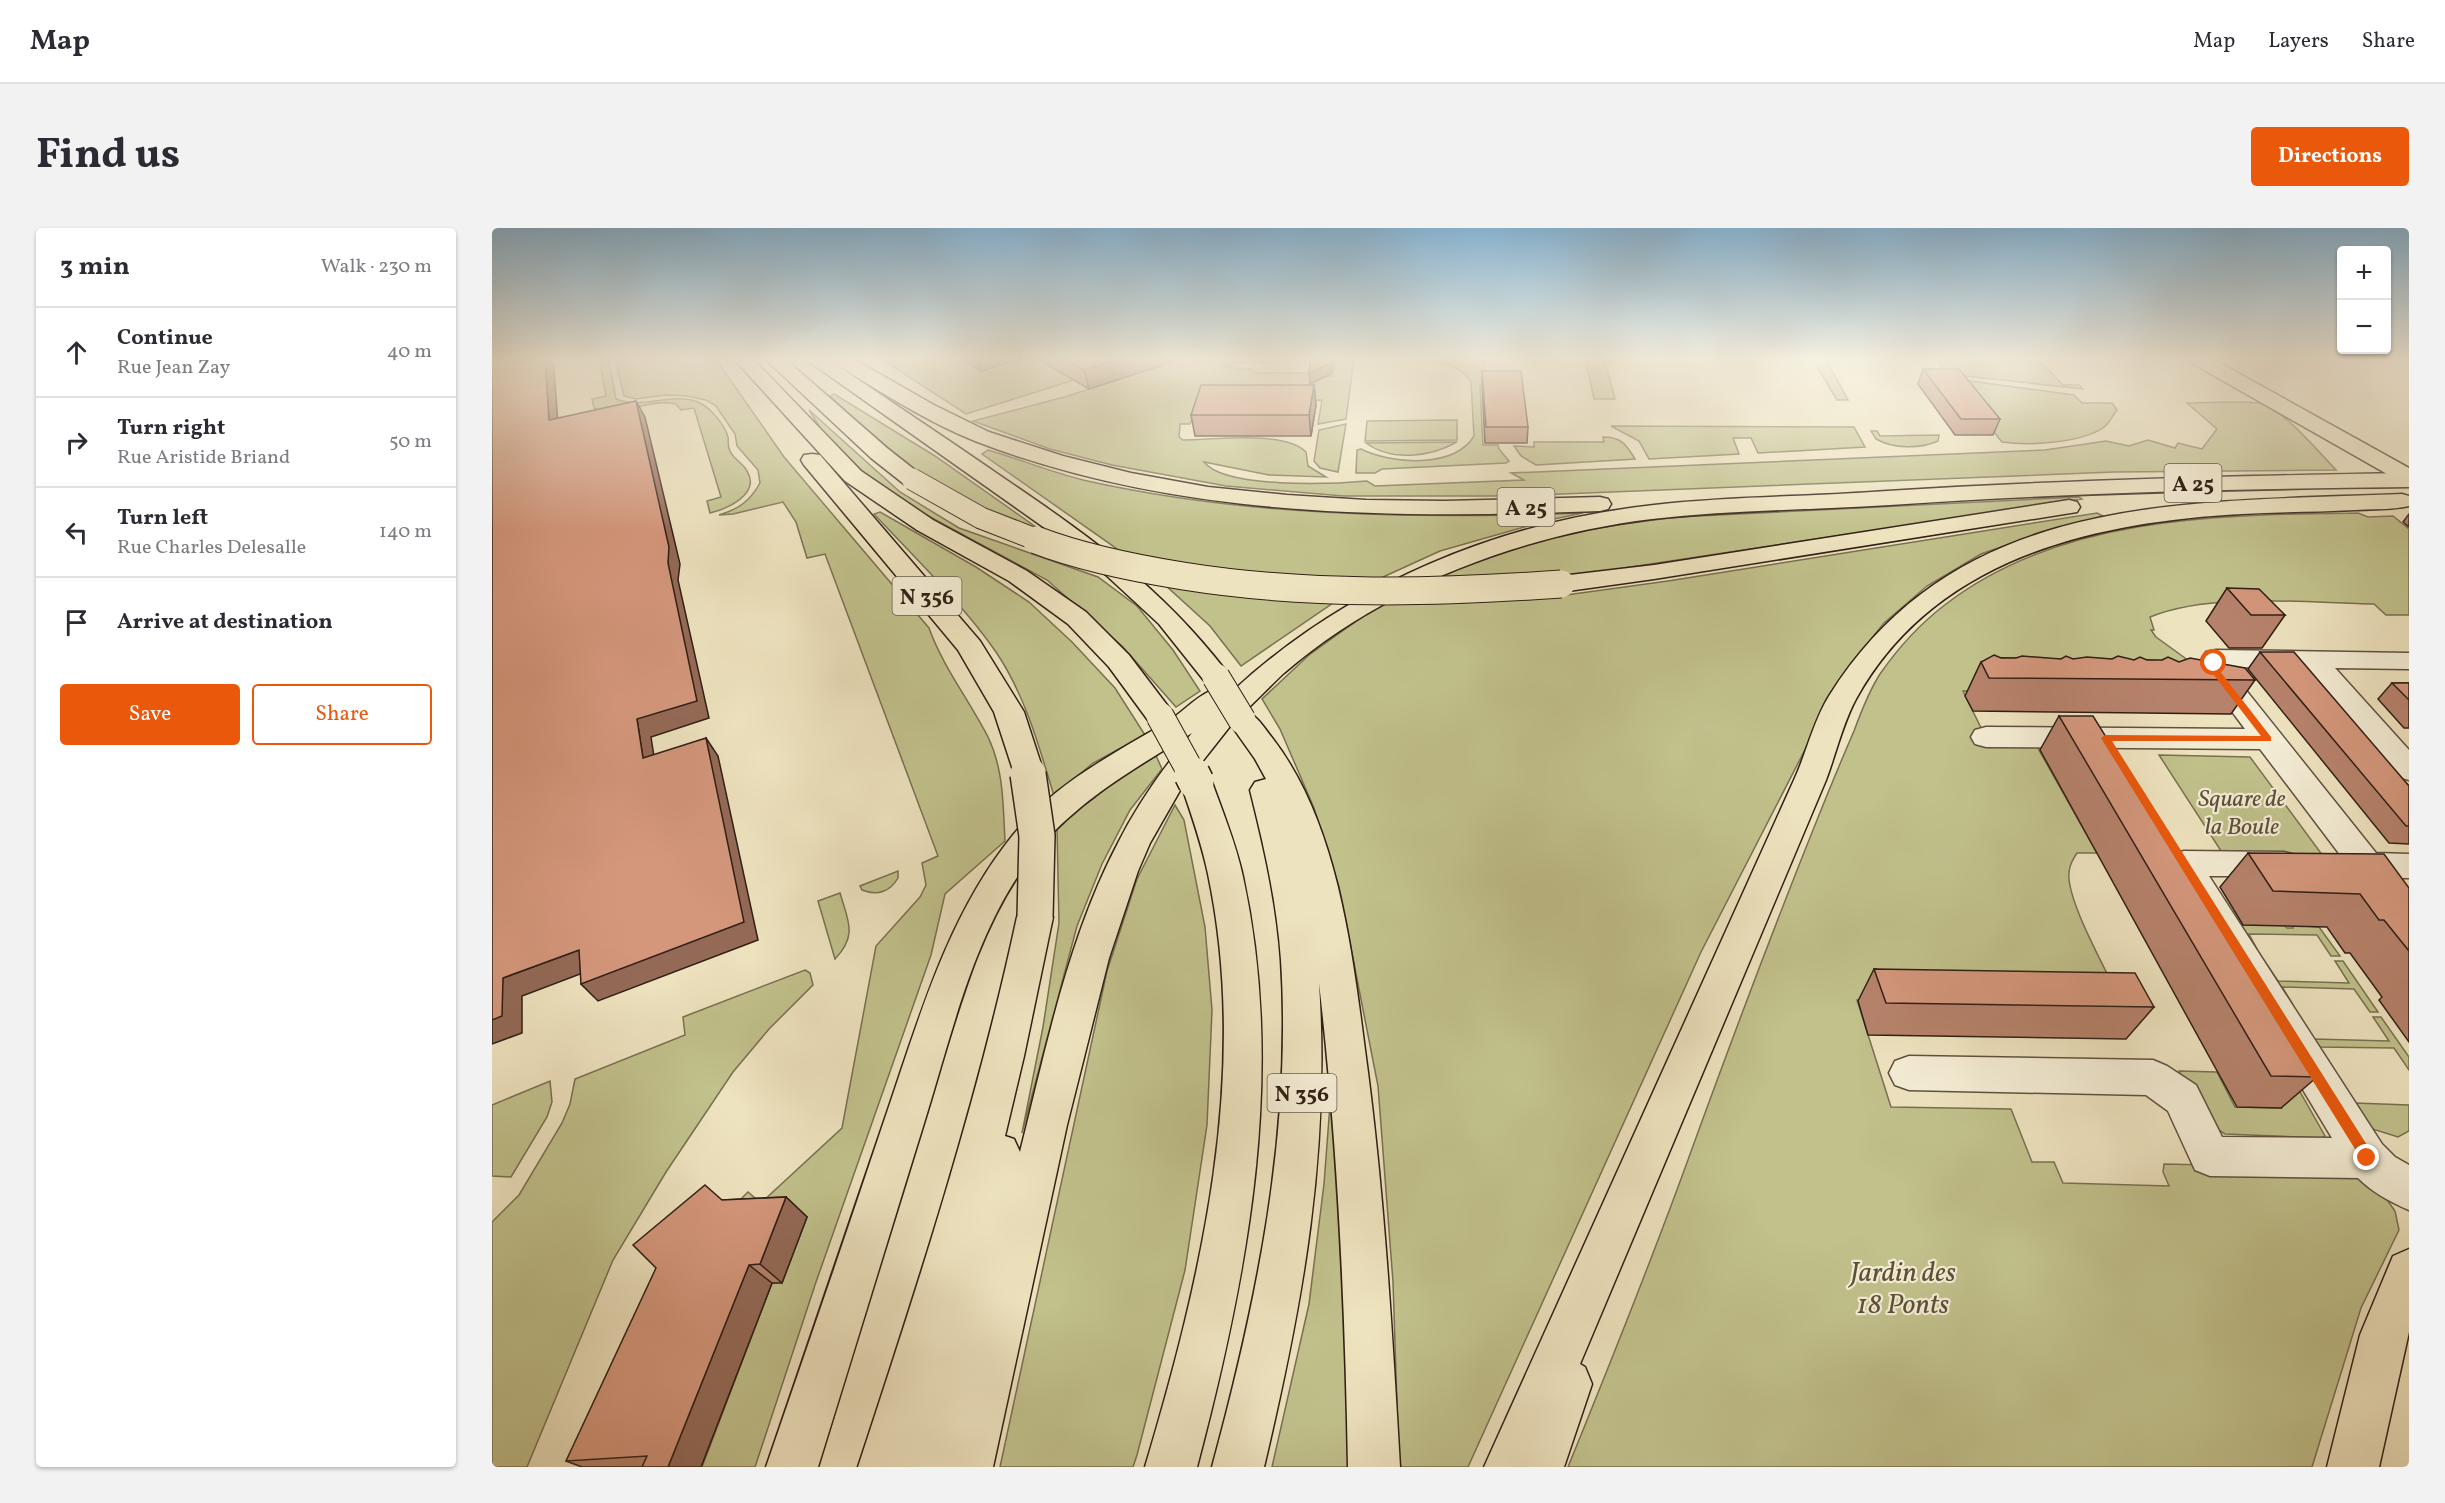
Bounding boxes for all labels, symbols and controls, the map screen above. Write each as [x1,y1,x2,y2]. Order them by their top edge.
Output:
text: Map [30,22,90,61]
text: Map [2193,27,2235,56]
text: Layers [2268,27,2329,56]
text: Share [2362,27,2415,56]
text: Find us [36,127,180,186]
button: Directions [2251,127,2409,186]
map controls [2337,246,2391,354]
button: + [2337,246,2391,300]
text: 3 min [60,249,130,285]
text: Walk · 230 m [321,253,432,281]
button: − [2337,300,2391,354]
text: Continue [117,323,213,354]
icon: ahead [60,336,93,369]
text: 40 m [387,338,432,366]
text: Rue Jean Zay [117,354,230,382]
text: Turn right [117,413,225,444]
icon: right [60,426,93,459]
text: 50 m [389,428,432,456]
text: Rue Aristide Briand [117,444,290,472]
road number: A 25 [2164,464,2222,502]
road number: A 25 [1498,488,1554,526]
text: Turn left [117,503,208,534]
icon: left [60,516,93,549]
text: 140 m [379,518,432,546]
text: Rue Charles Delesalle [117,534,306,562]
road number: N 356 [892,577,962,615]
icon: arrive [60,606,93,639]
text: Arrive at destination [117,607,333,638]
route start [2200,649,2226,675]
button: Save [60,684,240,745]
button: Share [252,684,432,745]
park label: Square de la Boule [2198,783,2286,845]
road number: N 356 [1268,1074,1336,1112]
route end [2353,1144,2379,1170]
park label: Jardin des 18 Ponts [1847,1254,1956,1325]

